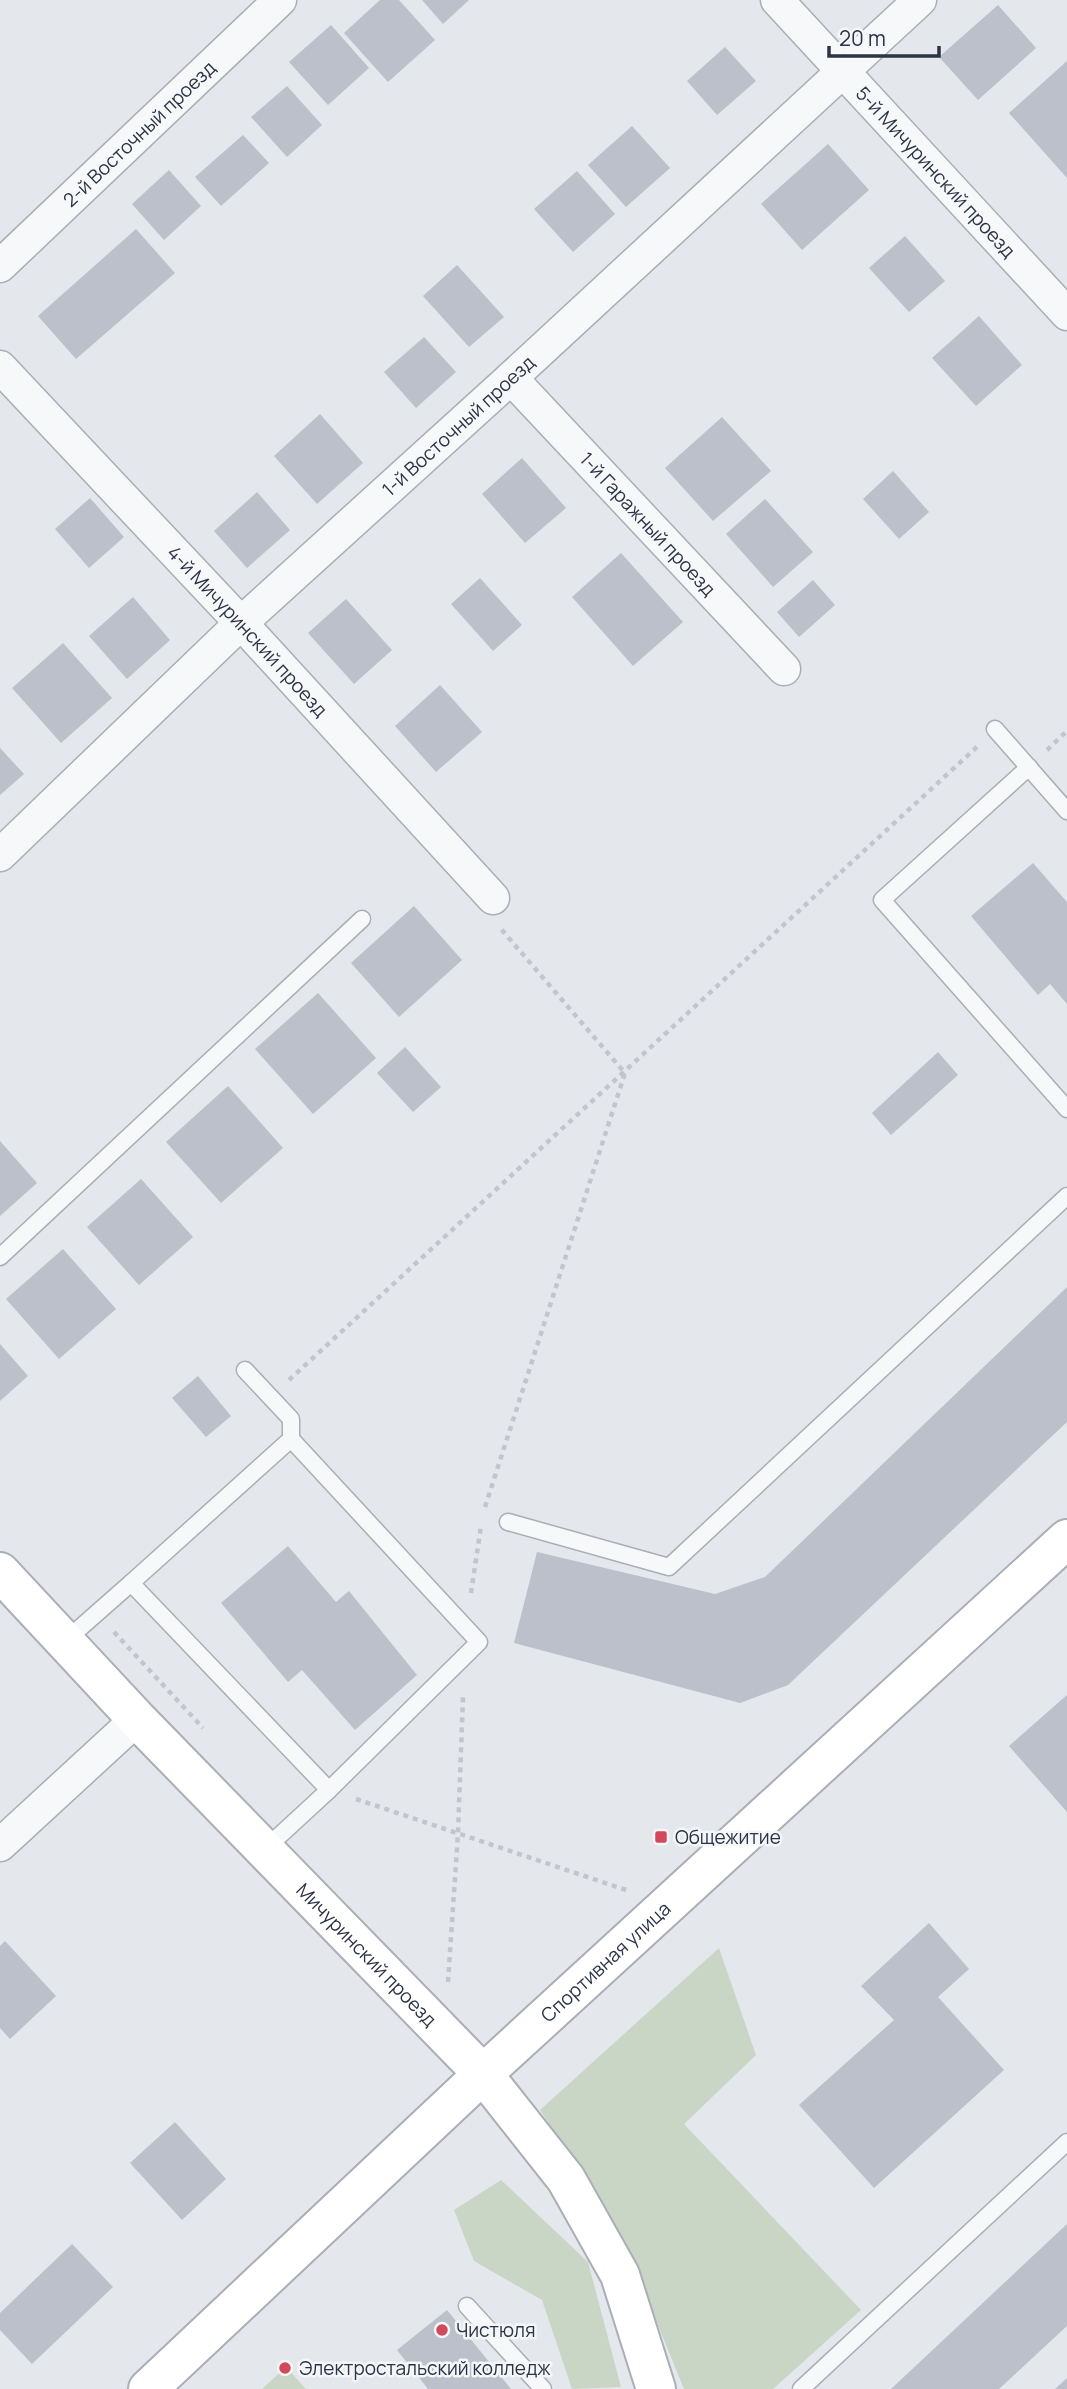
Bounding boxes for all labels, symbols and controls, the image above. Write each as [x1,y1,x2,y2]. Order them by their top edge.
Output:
scale bar [829,14,939,58]
text: 20 m [839,24,886,52]
street label: 2-й Восточный проезд [57,55,221,213]
street label: 5-й Мичуринский проезд [850,81,1021,263]
street label: 1-й Восточный проезд [376,350,540,502]
street label: 1-й Гаражный проезд [574,446,722,601]
street label: 4-й Мичуринский проезд [162,540,334,722]
place label: Общежитие [675,1824,781,1850]
marker: Общежитие [653,1829,669,1845]
street label: Мичуринский проезд [291,1877,443,2032]
street label: Спортивная улица [535,1896,676,2028]
place label: Чистюля [456,2317,535,2343]
marker: Чистюля [434,2322,450,2338]
place label: Электростальский колледж [299,2355,551,2381]
marker: Электростальский колледж [277,2360,293,2376]

